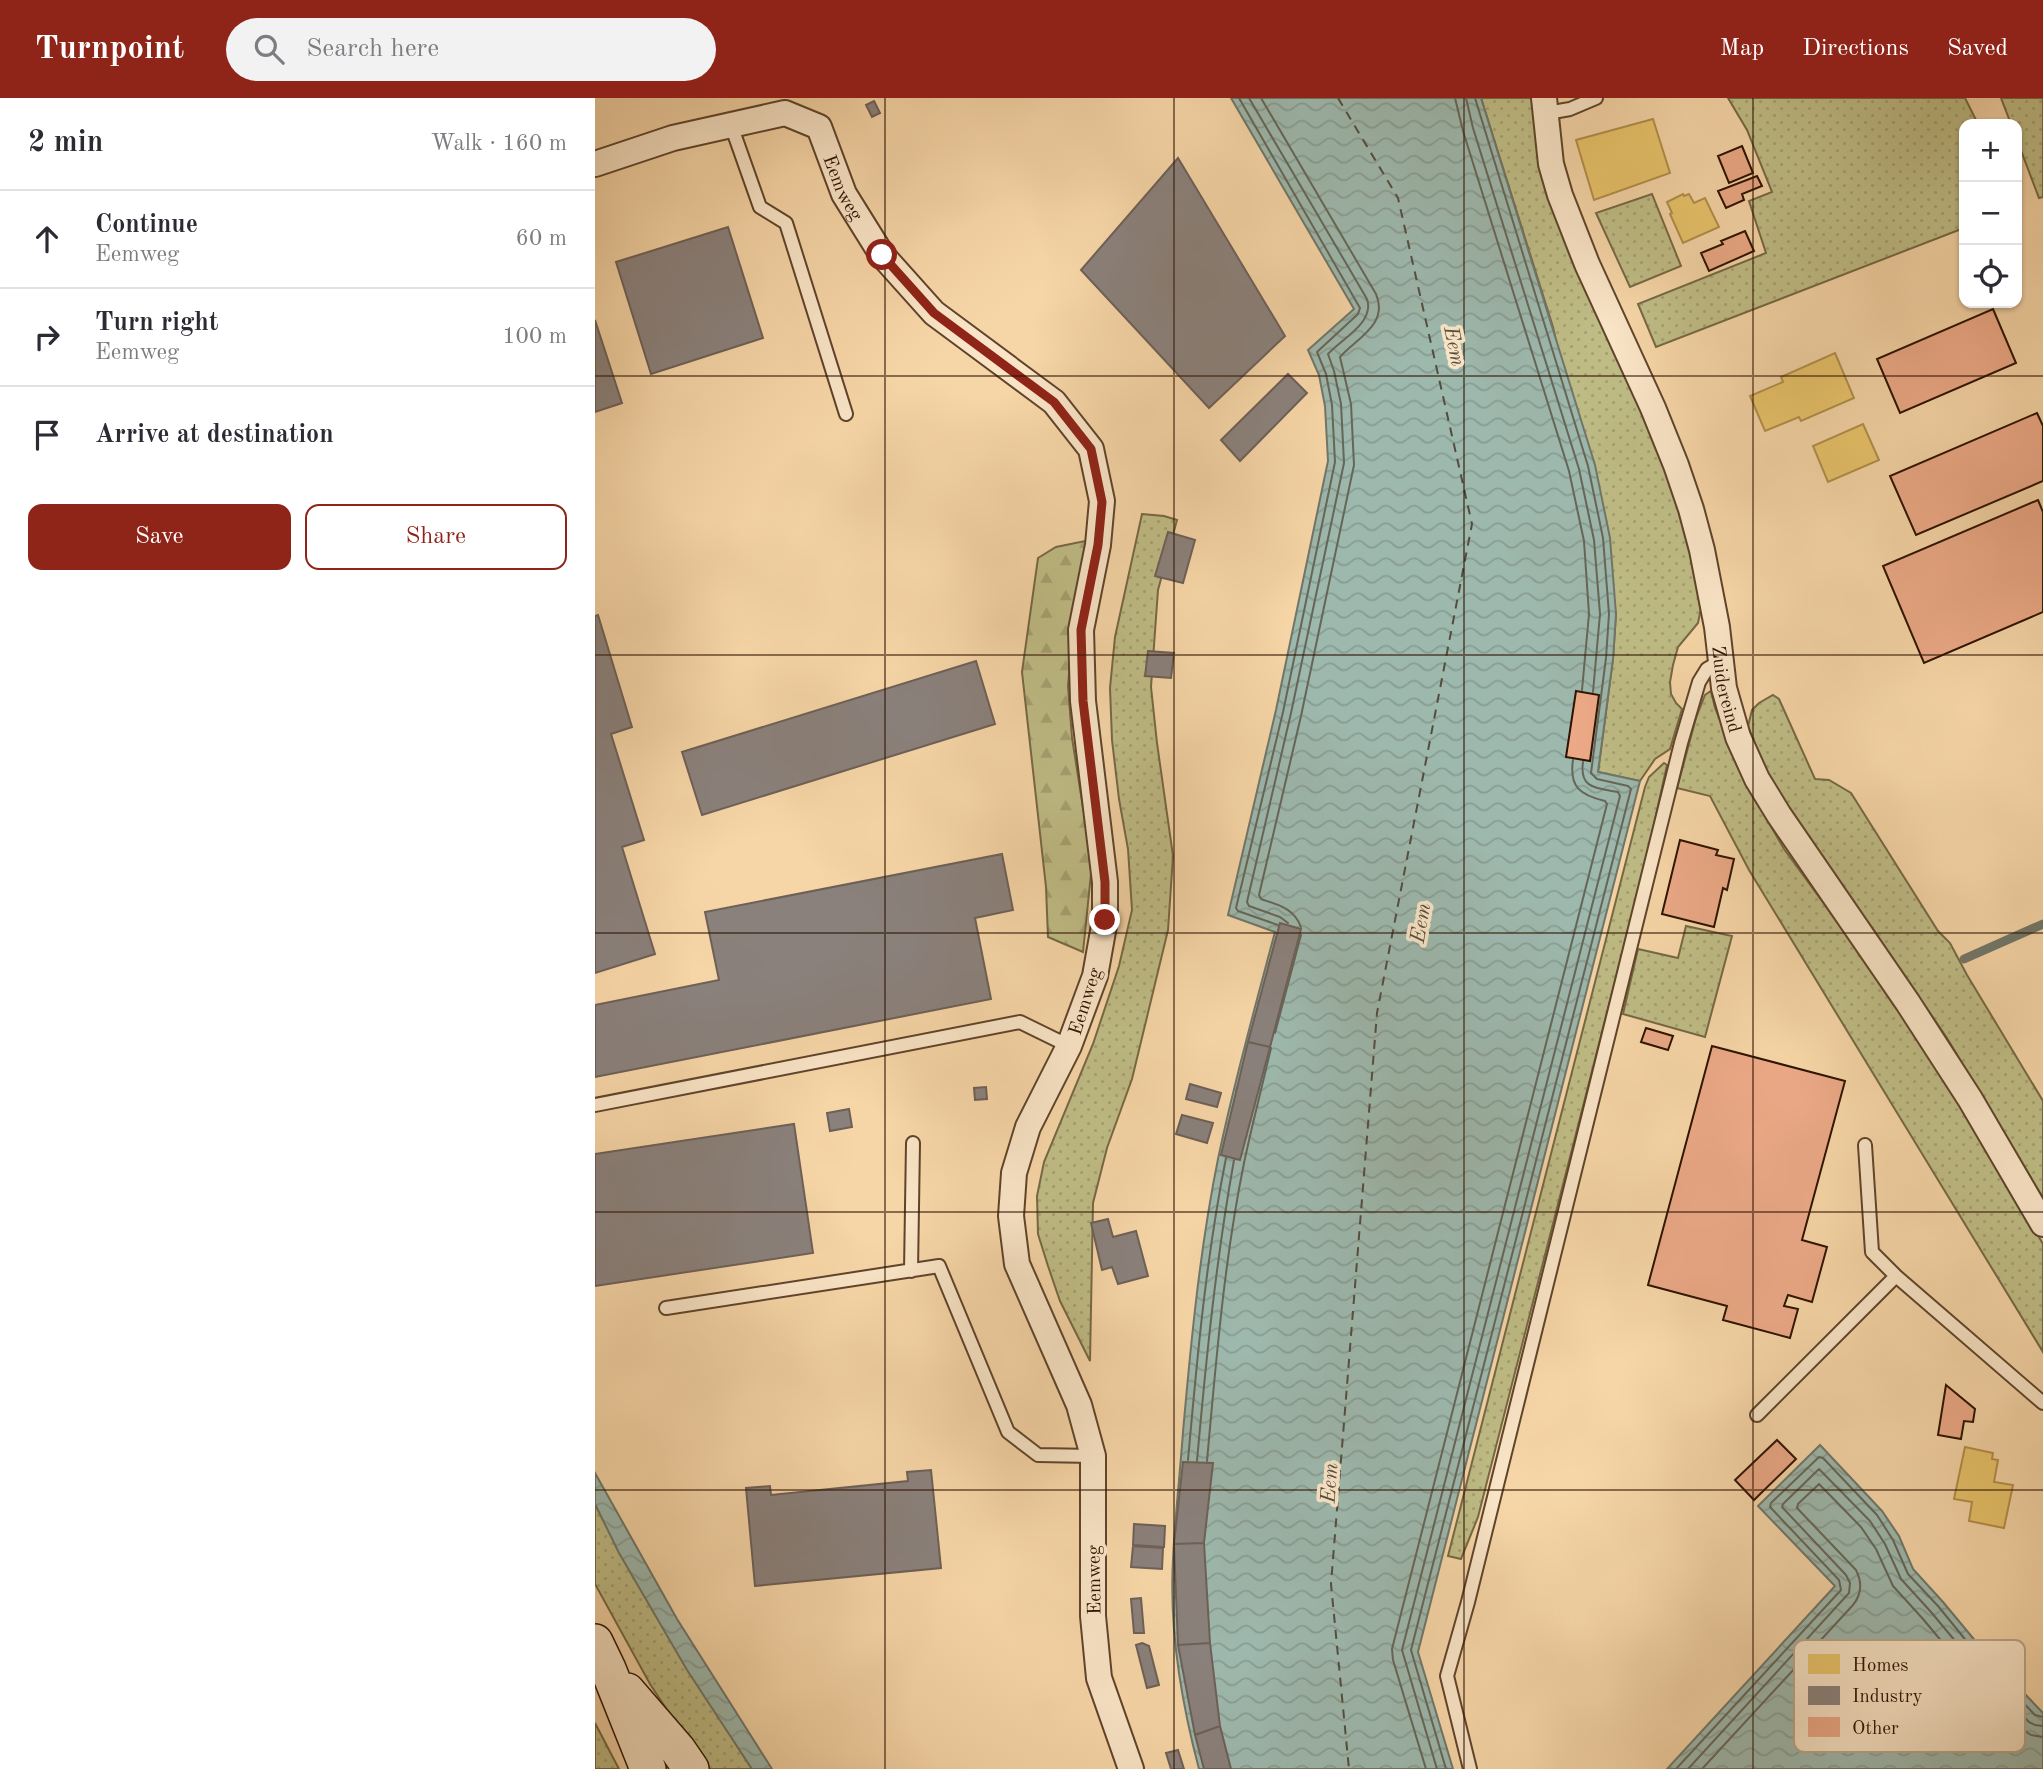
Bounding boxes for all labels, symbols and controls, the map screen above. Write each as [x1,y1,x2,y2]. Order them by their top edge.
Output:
search box [226,18,716,81]
icon: search [250,30,288,68]
text: Turnpoint [35,33,184,66]
text: Search here [306,36,439,62]
text: Map [1720,37,1764,61]
text: Directions [1802,37,1909,61]
text: Saved [1947,37,2008,61]
map controls [1959,119,2022,308]
button: + [1959,119,2022,182]
text: 2 min [28,128,103,158]
text: Walk · 160 m [431,132,567,155]
street label: Eemweg [818,153,865,225]
button: − [1959,182,2022,245]
text: Continue [95,212,198,238]
icon: ahead [28,220,66,258]
text: 60 m [516,227,567,250]
route start [866,239,897,270]
text: Eemweg [95,243,179,266]
button: locate [1959,245,2022,308]
text: Turn right [95,310,218,336]
icon: right [28,318,66,356]
water label: Eem [1439,323,1468,368]
text: 100 m [502,325,567,348]
text: Eemweg [95,341,179,364]
icon: arrive [28,416,66,454]
text: Arrive at destination [95,422,334,448]
button: Save [28,504,291,570]
button: Share [305,504,567,570]
street label: Zuidereind [1707,645,1743,735]
water label: Eem [1407,902,1435,946]
route end [1089,904,1120,935]
street label: Eemweg [1067,965,1106,1038]
water label: Eem [1319,1462,1342,1505]
street label: Eemweg [1085,1544,1106,1615]
legend [1794,1640,2025,1752]
text: Homes [1852,1657,1908,1676]
text: Industry [1852,1688,1923,1707]
text: Other [1852,1720,1899,1739]

